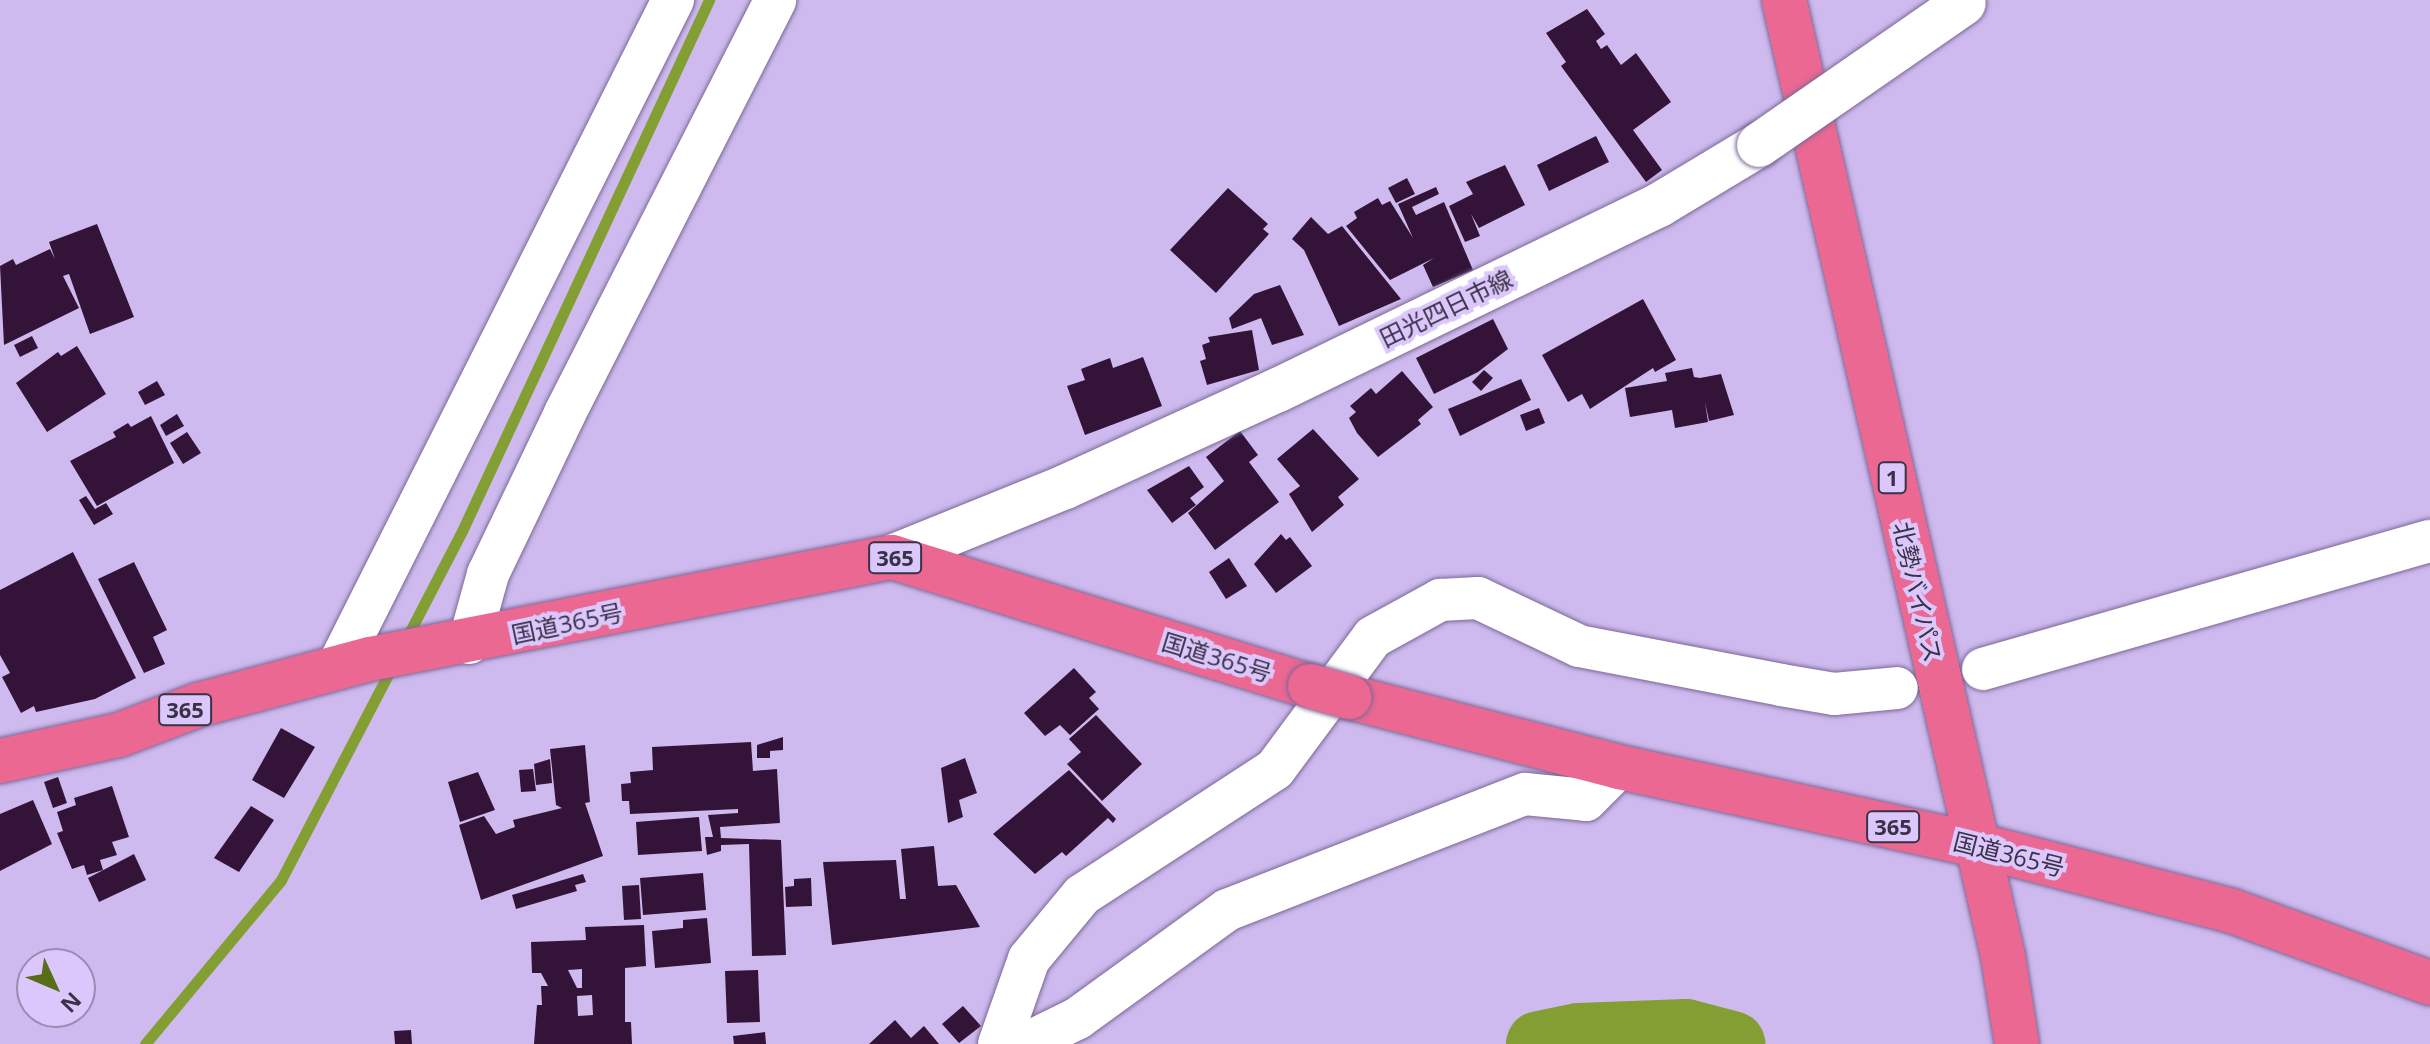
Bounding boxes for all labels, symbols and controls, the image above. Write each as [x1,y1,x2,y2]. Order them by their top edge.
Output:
street label: 田光四日市線 [1375,263,1517,353]
road number: 1 [1876,460,1908,496]
street label: 北勢バイパス [1888,519,1948,665]
road number: 365 [867,540,923,576]
street label: 国道365号 [509,597,625,649]
street label: 国道365号 [1159,627,1275,687]
road number: 365 [157,692,213,728]
road number: 365 [1865,809,1921,845]
street label: 国道365号 [1951,826,2067,882]
north arrow [16,948,96,1028]
text: N [55,986,89,1020]

